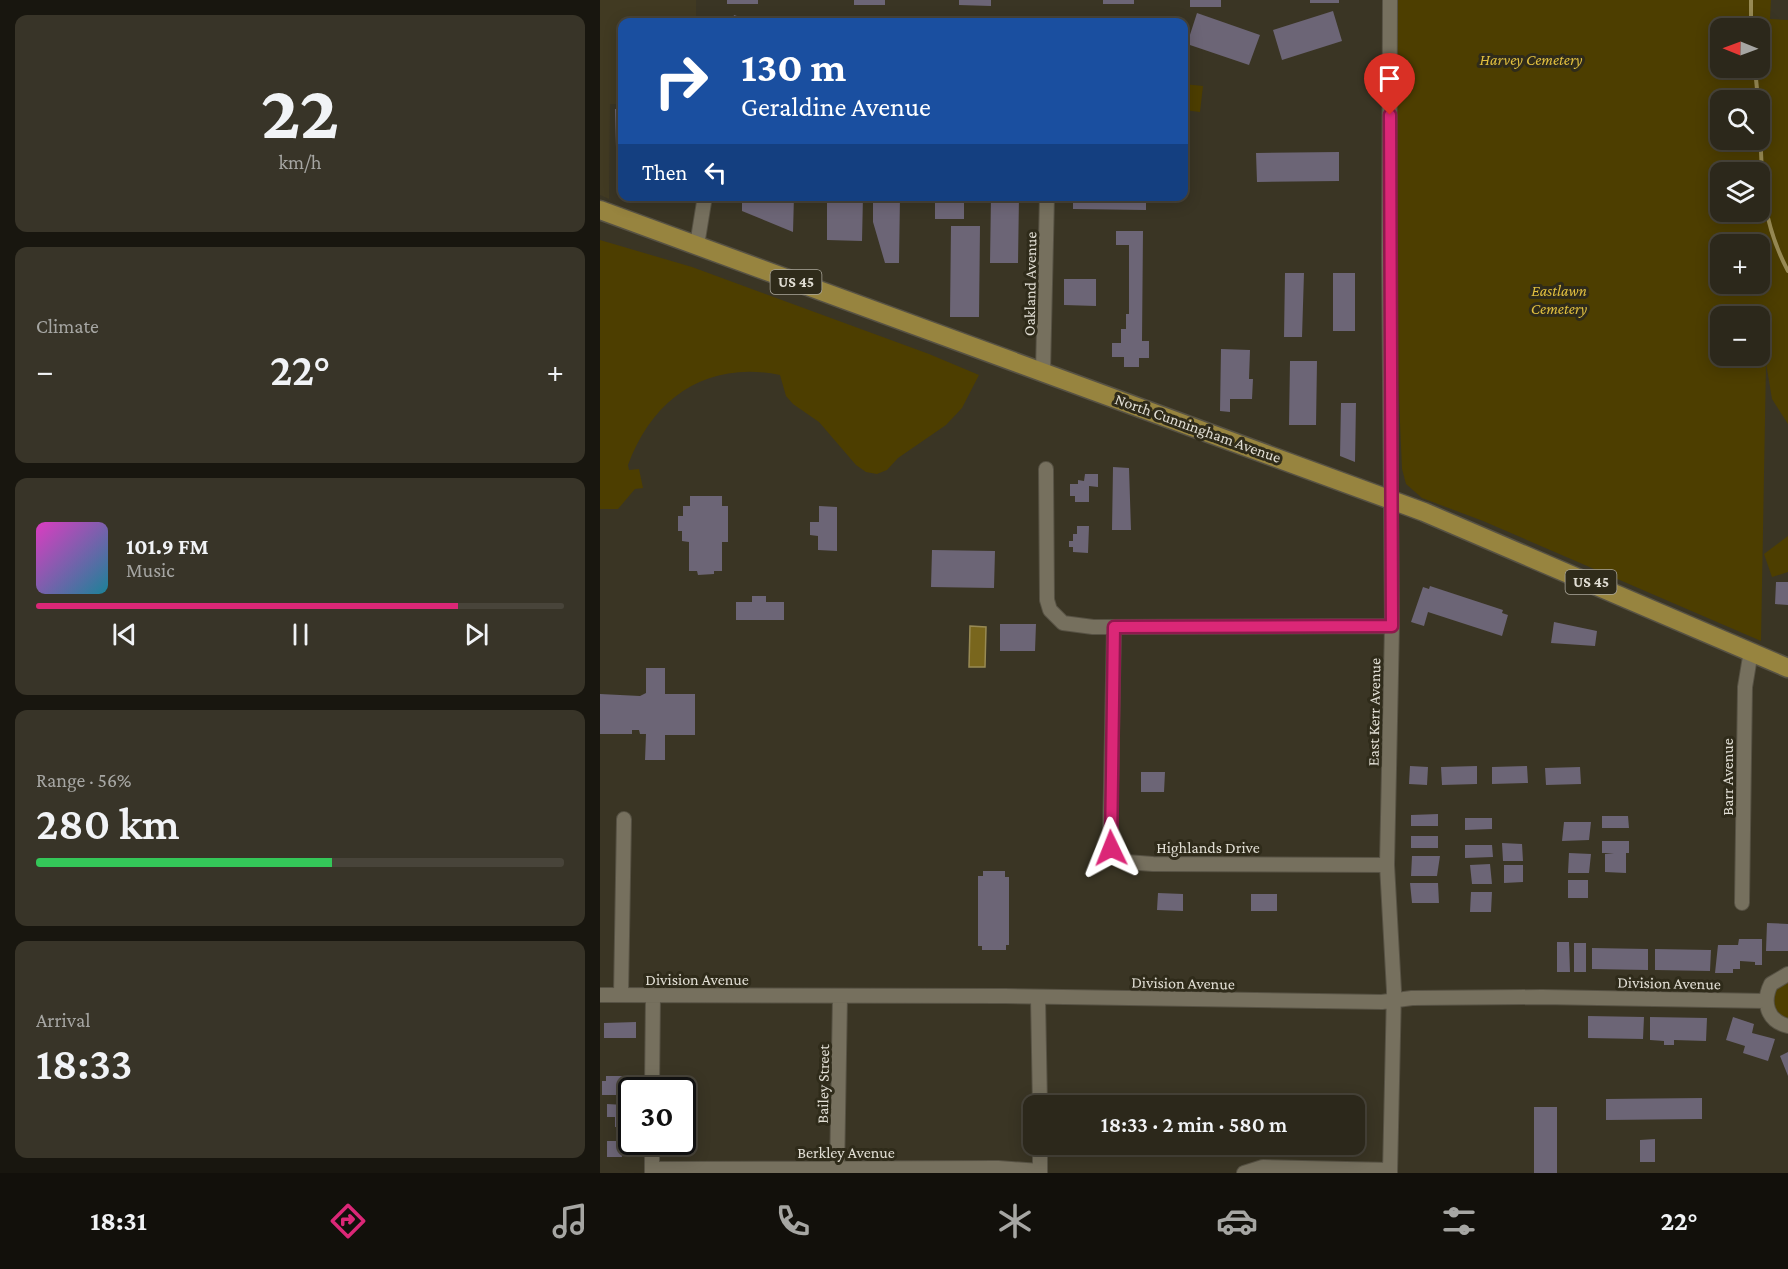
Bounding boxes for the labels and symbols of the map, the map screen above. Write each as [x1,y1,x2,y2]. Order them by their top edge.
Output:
north arrow [1710,18,1770,78]
park label: Harvey Cemetery [1480,51,1583,69]
pin [1364,53,1415,115]
street label: Oakland Avenue [1021,232,1039,336]
road number: US 45 [770,270,822,294]
park label: Eastlawn Cemetery [1531,282,1588,318]
street label: North Cunningham Avenue [1112,390,1283,467]
road number: US 45 [1566,570,1616,594]
street label: East Kerr Avenue [1365,658,1383,766]
street label: Barr Avenue [1719,738,1736,816]
position arrow [1079,816,1143,880]
street label: Highlands Drive [1156,839,1260,857]
street label: Division Avenue [645,971,749,988]
street label: Division Avenue [1131,974,1235,992]
street label: Division Avenue [1617,974,1721,992]
street label: Bailey Street [814,1043,833,1124]
speed limit sign: 30 [618,1077,696,1155]
street label: Berkley Avenue [797,1144,895,1162]

